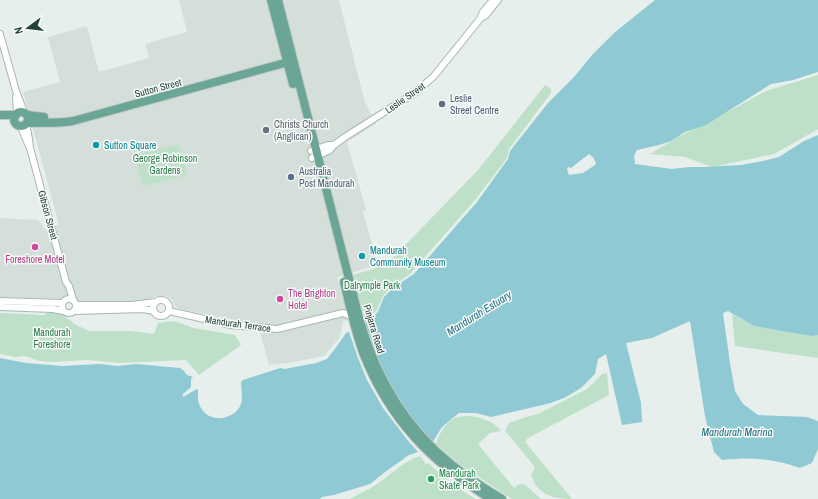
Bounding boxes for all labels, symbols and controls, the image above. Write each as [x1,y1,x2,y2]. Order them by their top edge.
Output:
north arrow [8,8,48,48]
text: N [11,26,26,36]
street label: Sutton Street [133,75,183,100]
street label: Leslie Street [382,79,428,117]
place label: Leslie Street Centre [450,92,499,117]
marker: Leslie Street Centre [437,99,447,109]
place label: Christs Church (Anglican) [274,118,329,143]
marker: Christs Church (Anglican) [261,125,271,135]
place label: Sutton Square [104,139,157,152]
marker: Sutton Square [91,140,101,150]
park label: George Robinson Gardens [133,152,197,177]
place label: Australia Post Mandurah [298,165,355,190]
marker: Australia Post Mandurah [286,172,296,182]
street label: Gibson Street [35,189,61,242]
marker: Foreshore Motel [30,242,40,252]
place label: Mandurah Community Museum [370,244,446,269]
marker: Mandurah Community Museum [357,251,367,261]
place label: Foreshore Motel [5,253,65,266]
park label: Dalrymple Park [344,279,401,292]
place label: The Brighton Hotel [288,287,335,312]
water label: Mandurah Estuary [444,287,514,338]
marker: The Brighton Hotel [275,294,285,304]
street label: Pinjarra Road [360,303,388,355]
street label: Mandurah Terrace [204,313,272,335]
park label: Mandurah Foreshore [34,326,71,351]
water label: Mandurah Marina [701,425,773,439]
place label: Mandurah Skate Park [439,467,480,492]
marker: Mandurah Skate Park [426,474,436,484]

